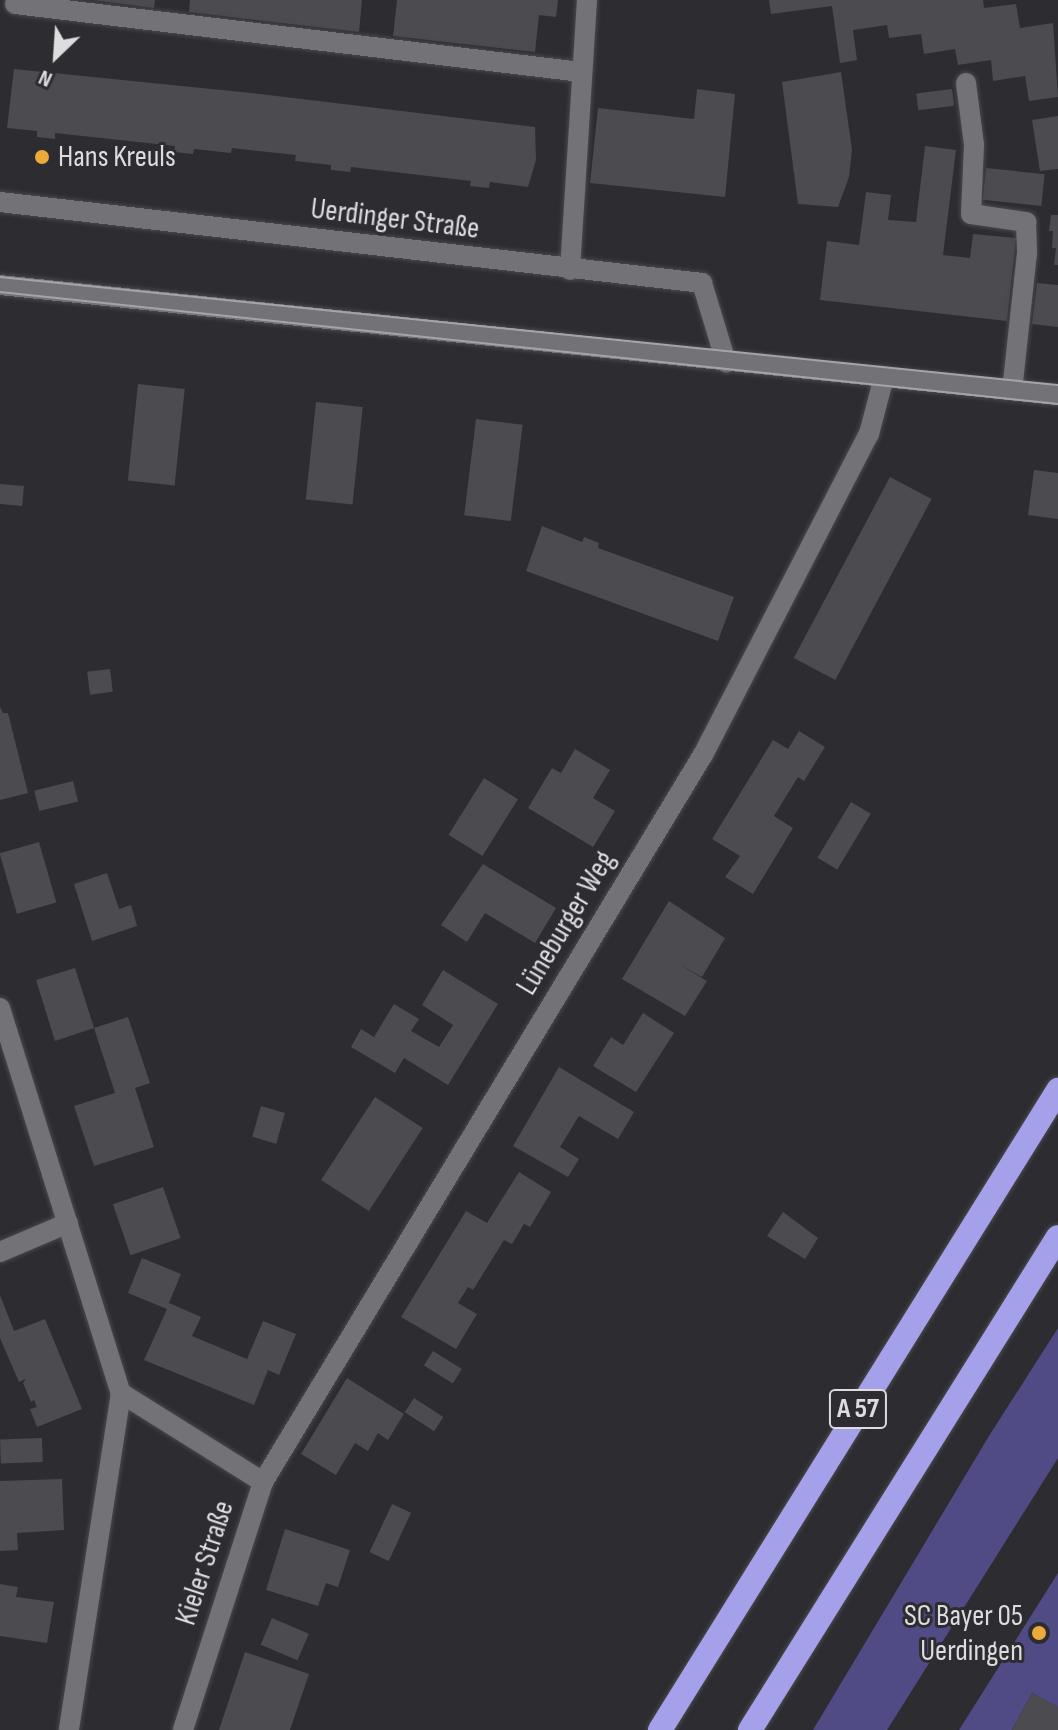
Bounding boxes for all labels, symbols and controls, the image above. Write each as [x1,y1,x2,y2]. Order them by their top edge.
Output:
north arrow [16,16,96,96]
text: N [35,63,57,93]
place label: Hans Kreuls [58,139,176,175]
marker: Hans Kreuls [33,148,51,166]
street label: Uerdinger Straße [309,191,481,247]
street label: Lüneburger Weg [509,844,623,1002]
road number: A 57 [828,1385,888,1433]
street label: Kieler Straße [168,1496,242,1630]
place label: SC Bayer 05 Uerdingen [904,1598,1023,1668]
marker: SC Bayer 05 Uerdingen [1030,1624,1048,1642]

